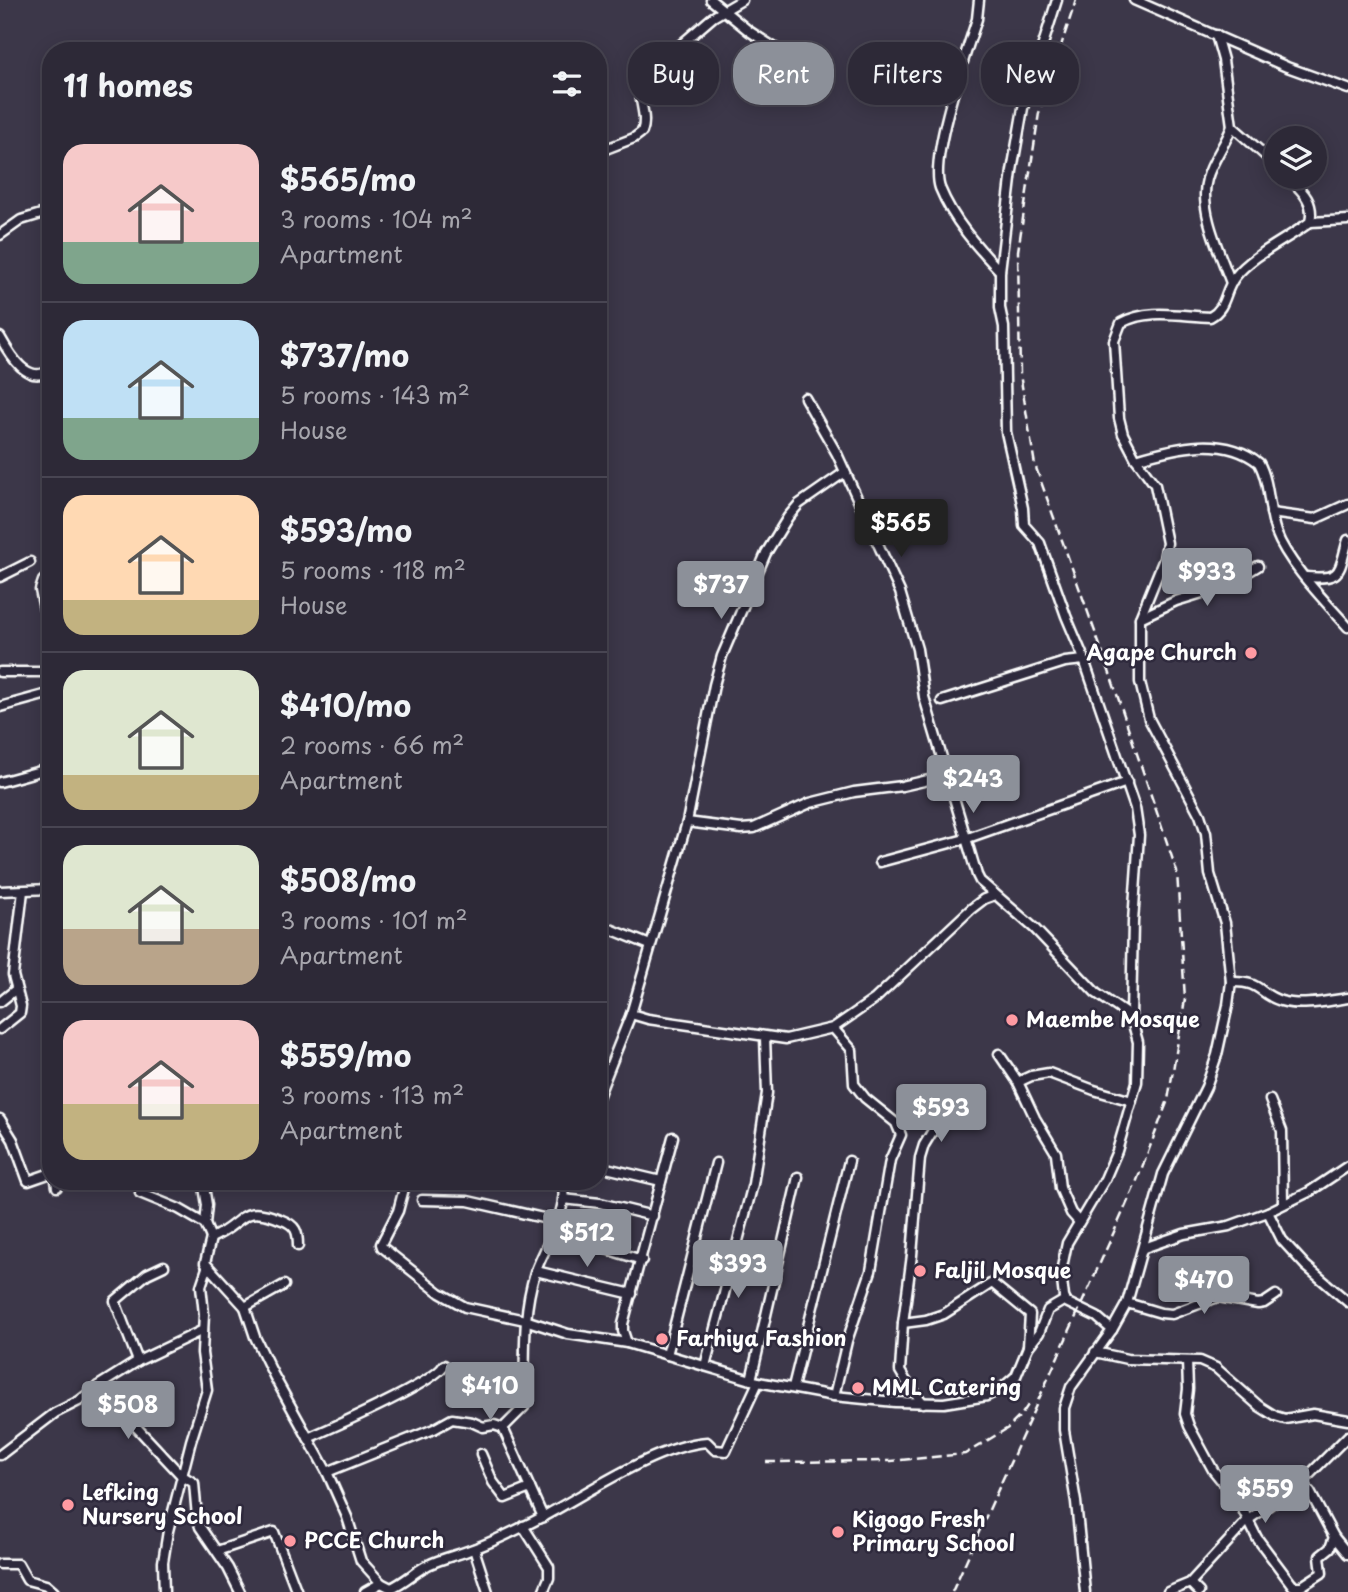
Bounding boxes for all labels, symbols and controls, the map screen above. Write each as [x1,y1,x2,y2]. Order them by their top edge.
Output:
chip: Buy [628,42,719,105]
chip: Rent [733,42,834,105]
chip: Filters [848,42,967,105]
chip: New [981,42,1079,105]
text: 11 homes [63,62,193,107]
icon: filters [548,65,586,103]
map controls [1264,126,1327,189]
button: layers [1264,126,1327,189]
text: $565/mo [280,156,416,201]
icon: home [119,172,203,256]
text: 3 rooms · 104 m² [280,201,473,236]
text: Apartment [280,236,403,271]
text: $737/mo [280,332,409,377]
icon: home [119,348,203,432]
text: 5 rooms · 143 m² [280,377,470,412]
text: House [280,412,347,447]
pin: $565 [860,500,942,559]
text: $565 [871,504,931,539]
text: $593/mo [280,507,412,552]
icon: home [119,523,203,607]
pin: $933 [1166,548,1248,608]
text: 5 rooms · 118 m² [280,552,466,587]
text: $933 [1178,553,1236,588]
pin: $737 [680,562,762,621]
text: $737 [693,566,749,601]
text: House [280,587,347,622]
place label: Agape Church [1087,635,1237,667]
marker: Agape Church [1243,645,1259,661]
text: $410/mo [280,682,411,727]
icon: home [119,698,203,782]
text: 2 rooms · 66 m² [280,727,464,762]
pin: $243 [932,756,1014,815]
text: $243 [943,760,1003,795]
text: Apartment [280,762,403,797]
text: $508/mo [280,857,416,902]
icon: home [119,873,203,957]
text: 3 rooms · 101 m² [280,902,468,937]
text: Apartment [280,937,403,972]
place label: Maembe Mosque [1026,1002,1200,1034]
marker: Maembe Mosque [1004,1012,1020,1028]
text: $559/mo [280,1032,411,1077]
icon: home [119,1048,203,1132]
text: 3 rooms · 113 m² [280,1077,464,1112]
pin: $593 [900,1084,982,1144]
text: $593 [912,1089,970,1124]
text: Apartment [280,1112,403,1147]
pin: $512 [546,1210,628,1269]
text: $512 [559,1214,615,1249]
pin: $393 [697,1240,779,1300]
text: $393 [709,1245,767,1280]
place label: Faljil Mosque [934,1253,1071,1285]
pin: $470 [1163,1256,1245,1316]
text: $470 [1174,1261,1234,1296]
marker: Faljil Mosque [912,1263,928,1279]
place label: Farhiya Fashion [676,1321,846,1353]
marker: Farhiya Fashion [654,1331,670,1347]
pin: $410 [449,1362,531,1422]
text: $410 [461,1367,519,1402]
place label: MML Catering [872,1370,1021,1402]
marker: MML Catering [850,1380,866,1396]
pin: $508 [87,1382,169,1441]
text: $508 [98,1386,158,1421]
pin: $559 [1224,1466,1306,1525]
text: $559 [1236,1470,1294,1505]
place label: Lefking Nursery School [82,1475,242,1531]
marker: Lefking Nursery School [60,1497,76,1513]
place label: Kigogo Fresh Primary School [852,1502,1015,1558]
place label: PCCE Church [304,1523,444,1555]
marker: Kigogo Fresh Primary School [830,1524,846,1540]
marker: PCCE Church [282,1533,298,1549]

